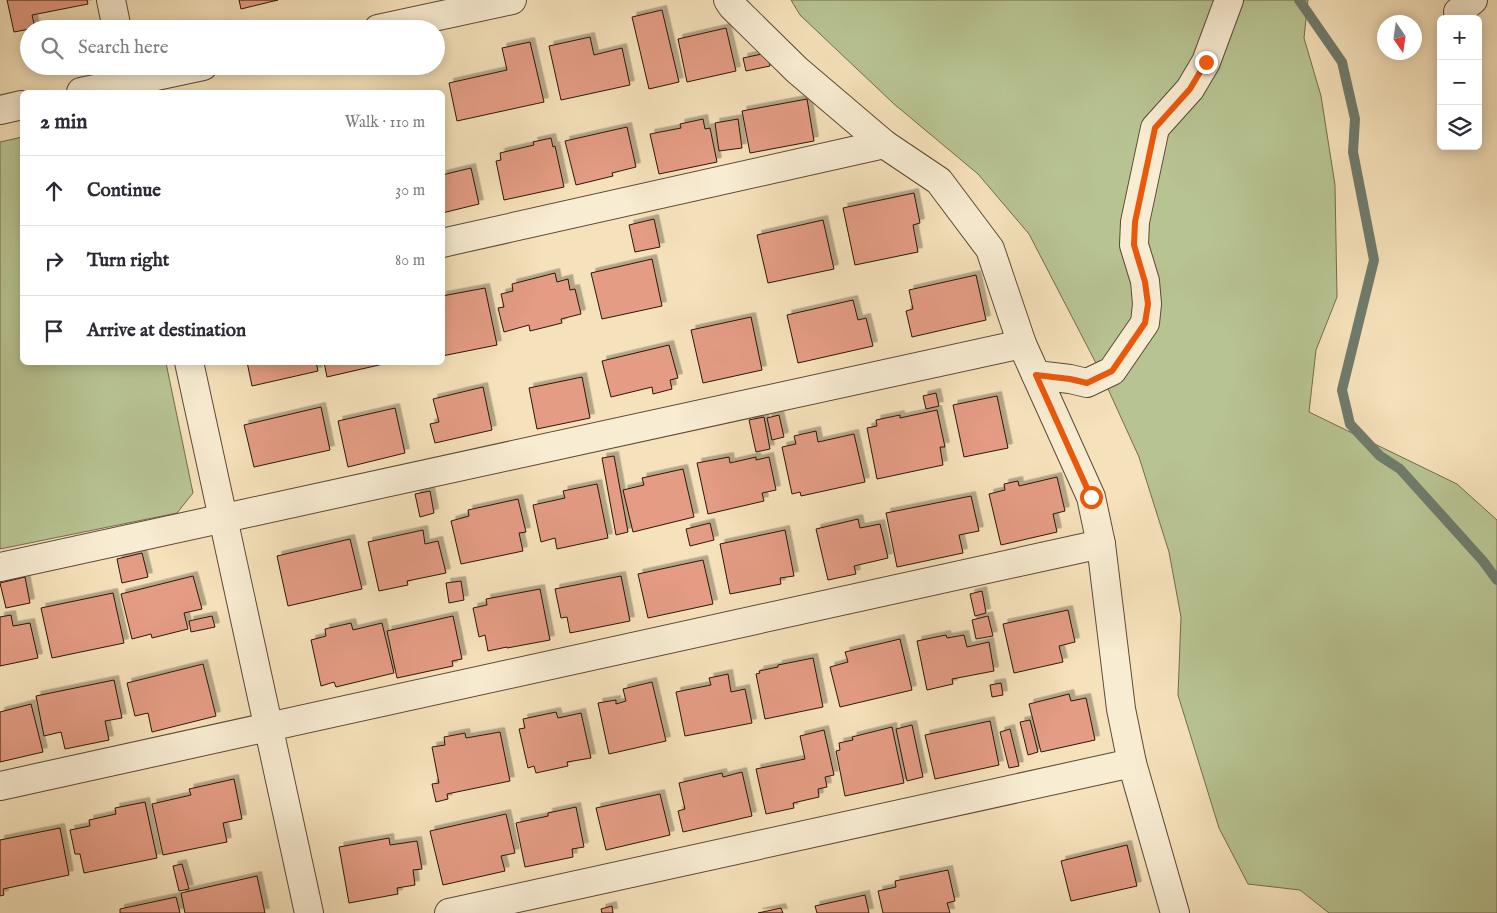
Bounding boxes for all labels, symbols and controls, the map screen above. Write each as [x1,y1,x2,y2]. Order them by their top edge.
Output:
north arrow [1377,15,1422,60]
map controls [1437,15,1482,150]
button: + [1437,15,1482,60]
search box [20,20,445,75]
icon: search [38,34,66,62]
text: Search here [78,36,169,60]
route end [1195,51,1218,74]
button: − [1437,60,1482,105]
button: layers [1437,105,1482,150]
text: 2 min [40,109,87,136]
text: Walk · 110 m [345,113,425,133]
icon: ahead [40,177,68,205]
text: Continue [87,179,161,203]
text: 30 m [395,181,425,201]
icon: right [40,247,68,275]
text: Turn right [87,249,169,273]
text: 80 m [395,251,425,271]
icon: arrive [40,317,68,345]
text: Arrive at destination [87,319,246,343]
route start [1080,486,1103,509]

